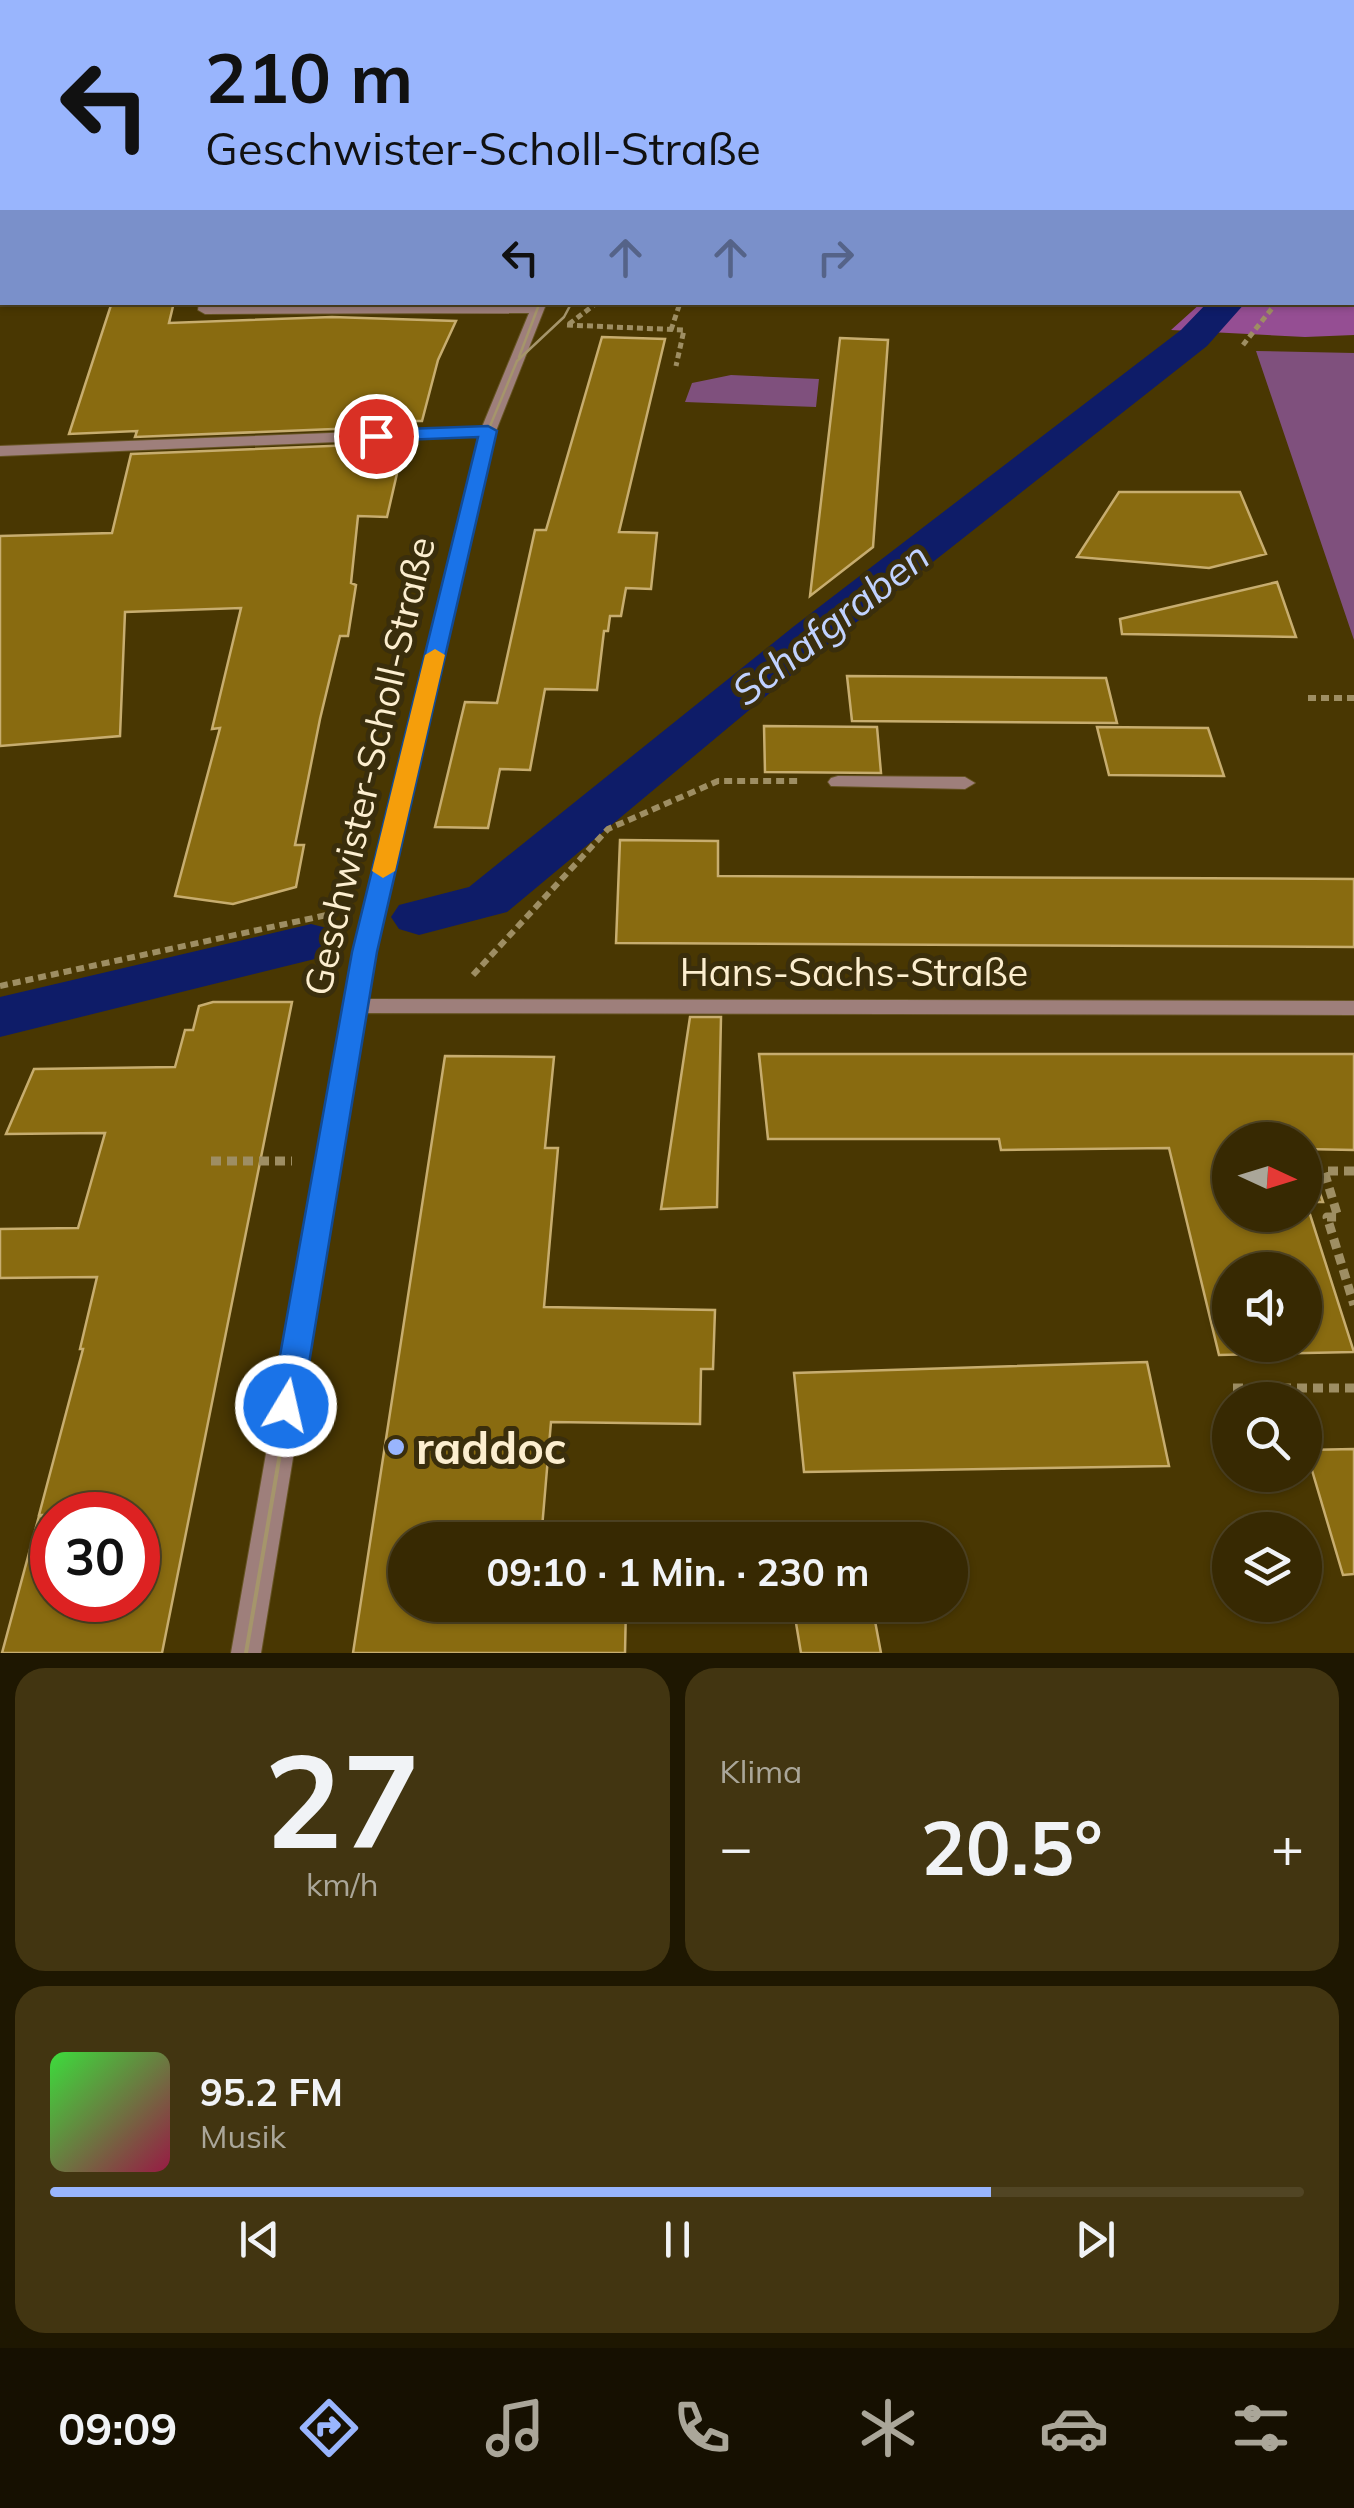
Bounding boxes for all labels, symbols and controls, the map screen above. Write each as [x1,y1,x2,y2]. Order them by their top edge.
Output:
text: 210 m [205,33,413,121]
icon: left [40,40,170,170]
text: Geschwister-Scholl-Straße [205,120,761,176]
icon: left [493,230,548,285]
icon: ahead [598,230,653,285]
icon: ahead [703,230,758,285]
icon: right [808,230,863,285]
pin [334,394,419,479]
icon: arrive [349,409,404,464]
water label: Schafgraben [721,530,939,716]
street label: Geschwister-Scholl-Straße [293,532,445,1000]
street label: Hans-Sachs-Straße [680,948,1028,996]
north arrow [1212,1122,1322,1232]
map controls [1212,1122,1322,1622]
button: sound [1212,1252,1322,1362]
position arrow [234,1354,338,1458]
button: search [1212,1382,1322,1492]
place label: raddoc [416,1419,566,1475]
marker: raddoc [385,1436,407,1458]
speed limit sign: 30 [30,1492,160,1622]
button: layers [1212,1512,1322,1622]
text: 09:10 · 1 Min. · 230 m [487,1548,869,1596]
text: 27 [264,1717,420,1881]
text: Klima [720,1751,802,1791]
text: 20.5° [921,1800,1103,1894]
text: − [720,1812,753,1881]
text: + [1271,1812,1304,1881]
text: km/h [306,1864,378,1904]
text: 95.2 FM [200,2068,343,2116]
text: Musik [200,2116,286,2156]
icon: previous [232,2212,287,2267]
icon: pause [650,2212,705,2267]
icon: next [1068,2212,1123,2267]
icon: directions [294,2393,364,2463]
icon: music [480,2393,550,2463]
icon: phone [667,2393,737,2463]
icon: climate [853,2393,923,2463]
icon: car [1039,2393,1109,2463]
icon: filters [1226,2393,1296,2463]
text: 09:09 [58,2400,177,2456]

